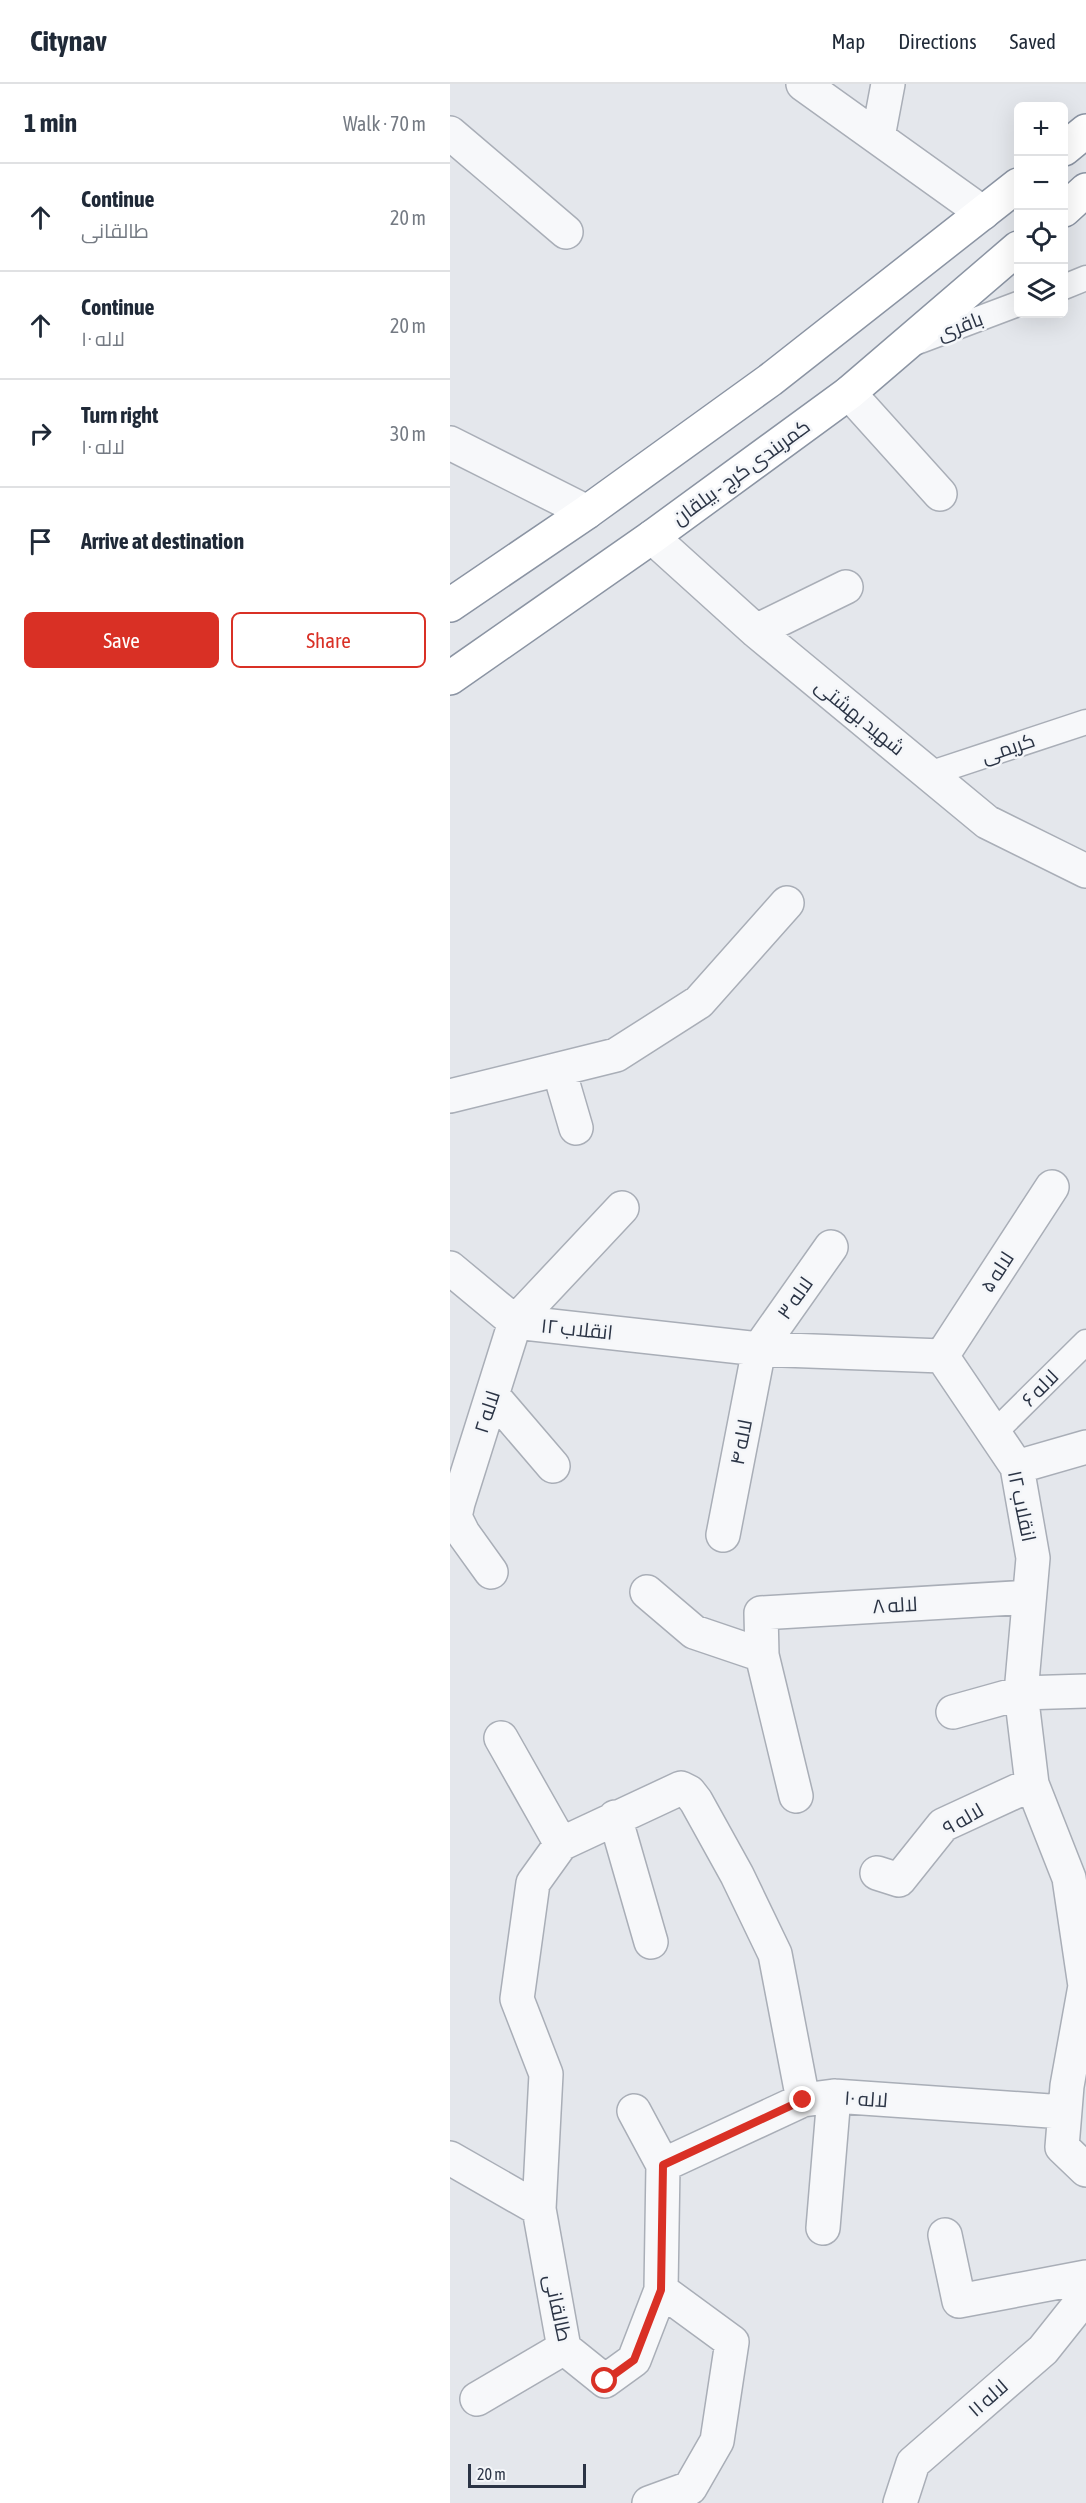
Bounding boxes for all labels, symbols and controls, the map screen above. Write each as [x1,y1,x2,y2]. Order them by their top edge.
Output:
text: Citynav [30,25,107,57]
text: Map [831,29,865,53]
text: Directions [898,29,977,53]
text: Saved [1010,29,1056,53]
map controls [1014,102,1068,318]
button: + [1014,102,1068,156]
text: 1 min [24,108,77,138]
text: Walk · 70 m [343,112,426,135]
button: − [1014,156,1068,210]
text: Continue [81,186,155,212]
icon: ahead [24,201,57,234]
text: 20 m [390,206,426,229]
button: locate [1014,210,1068,264]
text: طالقانی [81,219,149,242]
button: layers [1014,264,1068,318]
text: Continue [81,294,155,320]
street label: باقری [934,306,987,347]
icon: ahead [24,309,57,342]
text: 20 m [390,314,426,337]
text: لاله ۱۰ [81,327,125,350]
text: Turn right [81,402,158,428]
street label: کمربندی کرج - بیلقان [667,414,816,532]
icon: right [24,417,57,450]
text: 30 m [390,422,426,445]
text: لاله ۱۰ [81,435,125,458]
icon: arrive [24,525,57,558]
text: Arrive at destination [81,528,244,554]
button: Save [24,612,219,668]
button: Share [231,612,426,668]
street label: شهید بهشتی [810,674,910,761]
street label: کریمی [978,728,1038,769]
street label: لاله ۵ [975,1247,1018,1296]
street label: لاله ۳ [772,1272,817,1323]
street label: انقلاب ۱۲ [540,1313,614,1344]
street label: لاله ۶ [1017,1365,1063,1411]
street label: لاله ۲ [469,1388,504,1436]
street label: لاله ۴ [725,1417,756,1467]
street label: انقلاب ۱۲ [1004,1468,1041,1544]
street label: لاله ۸ [872,1592,918,1617]
street label: لاله ۹ [938,1798,987,1839]
street label: لاله ۱۰ [843,2085,889,2112]
route end [789,2086,815,2112]
street label: طالقانی [538,2272,577,2344]
route start [591,2367,617,2393]
street label: لاله ۱۱ [963,2374,1012,2421]
scale bar [468,2461,586,2488]
text: 20 m [477,2465,506,2483]

